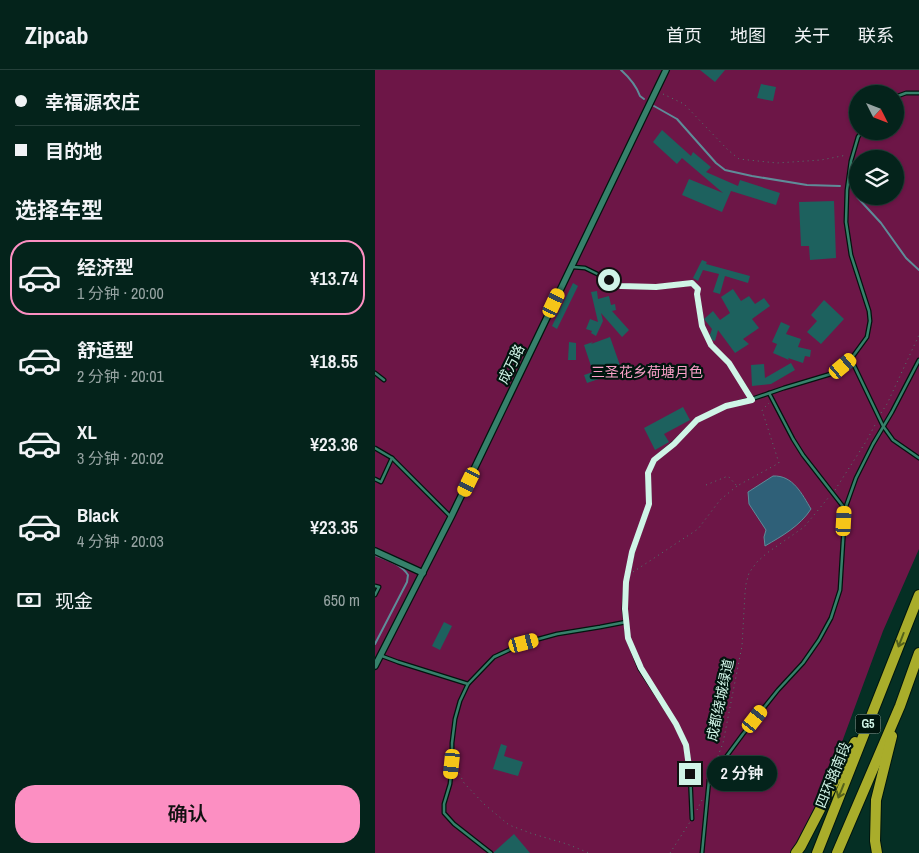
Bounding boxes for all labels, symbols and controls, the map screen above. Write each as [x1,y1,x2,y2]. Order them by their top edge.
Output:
text: Zipcab [25,19,88,51]
text: 首页 [666,23,702,48]
text: 地图 [730,23,766,48]
text: 关于 [794,23,830,48]
text: 联系 [858,23,894,48]
north arrow [849,85,904,140]
map controls [849,85,904,205]
text: 幸福源农庄 [45,89,140,115]
text: 目的地 [45,138,102,164]
button: layers [849,150,904,205]
text: 选择车型 [15,195,103,225]
text: 经济型 [77,254,134,280]
icon: car [17,255,62,300]
text: ¥13.74 [310,265,358,291]
route start [598,269,620,291]
text: 1 分钟 · 20:00 [77,282,164,304]
car [540,286,567,320]
text: 舒适型 [77,337,134,363]
icon: car [17,338,62,383]
street label: 成万路 [494,341,528,387]
text: ¥18.55 [310,348,358,374]
car [826,351,859,381]
park label: 三圣花乡荷塘月色 [591,363,703,381]
text: 2 分钟 · 20:01 [77,365,164,387]
text: XL [77,419,97,445]
icon: car [17,421,62,466]
text: ¥23.36 [310,431,358,457]
text: 3 分钟 · 20:02 [77,447,164,469]
car [455,465,482,499]
text: Black [77,502,119,528]
icon: car [17,504,62,549]
car [835,506,852,536]
text: ¥23.35 [310,514,358,540]
text: 4 分钟 · 20:03 [77,530,164,552]
icon: cash [15,586,43,614]
text: 现金 [55,588,93,614]
text: 650 m [324,589,360,611]
car [507,632,540,654]
one-way arrow [896,632,905,648]
street label: 成都绕城绿道 [702,657,738,743]
car [739,703,770,735]
road number: G5 [855,714,881,734]
street label: 四环路南段 [812,739,854,811]
car [442,748,461,780]
callout: 2 分钟 [707,756,777,792]
text: 2 分钟 [721,762,763,784]
route end [679,763,701,785]
one-way arrow [836,783,845,799]
button: 确认 [15,785,360,843]

